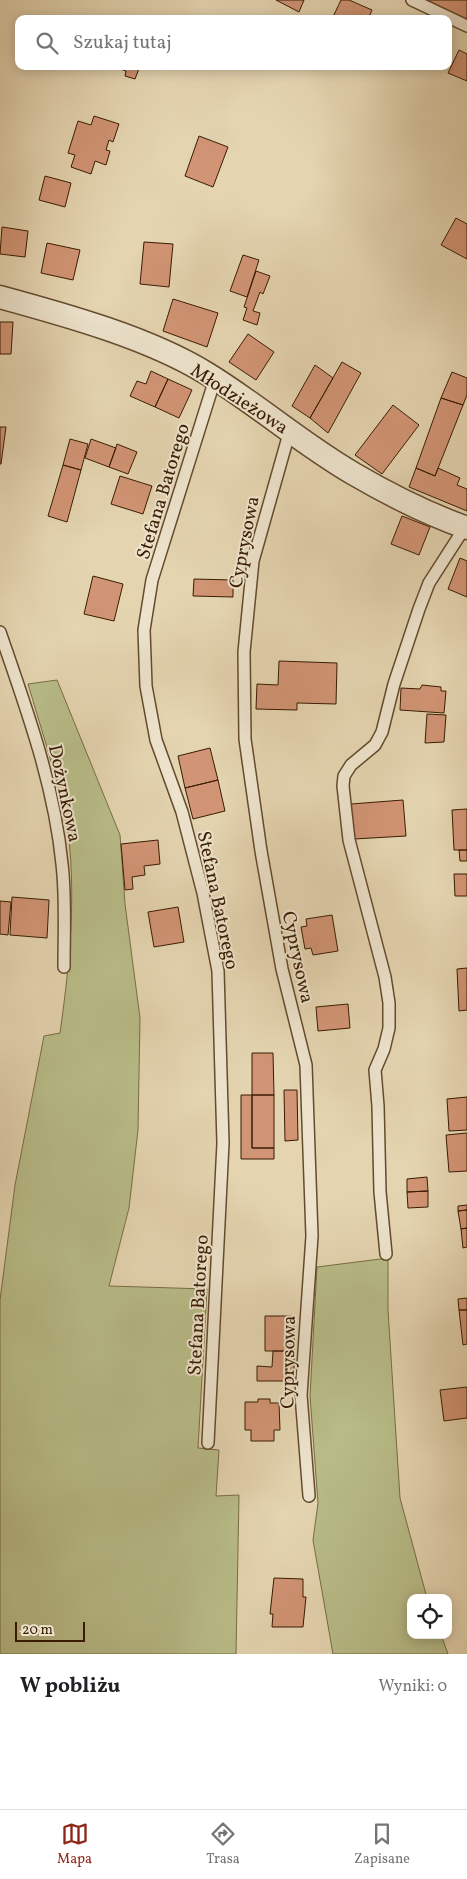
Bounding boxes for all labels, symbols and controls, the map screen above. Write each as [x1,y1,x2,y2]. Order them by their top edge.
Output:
search box [15,15,452,70]
icon: search [33,29,61,57]
text: Szukaj tutaj [73,30,172,56]
street label: Młodzieżowa [185,358,293,441]
street label: Stefana Batorego [131,420,197,563]
street label: Cyprysowa [223,494,267,591]
street label: Dożynkowa [41,742,87,845]
street label: Stefana Batorego [190,829,244,972]
street label: Cyprysowa [275,909,319,1006]
street label: Stefana Batorego [182,1234,216,1376]
street label: Cyprysowa [275,1315,303,1409]
map controls [407,1594,452,1639]
button: locate [407,1594,452,1639]
scale bar [15,1619,85,1642]
text: 20 m [22,1621,53,1640]
text: W pobliżu [20,1672,120,1701]
text: Wyniki: 0 [378,1676,447,1698]
tab: Mapa [57,1820,92,1869]
tab: Trasa [206,1820,240,1869]
tab: Zapisane [354,1820,410,1869]

